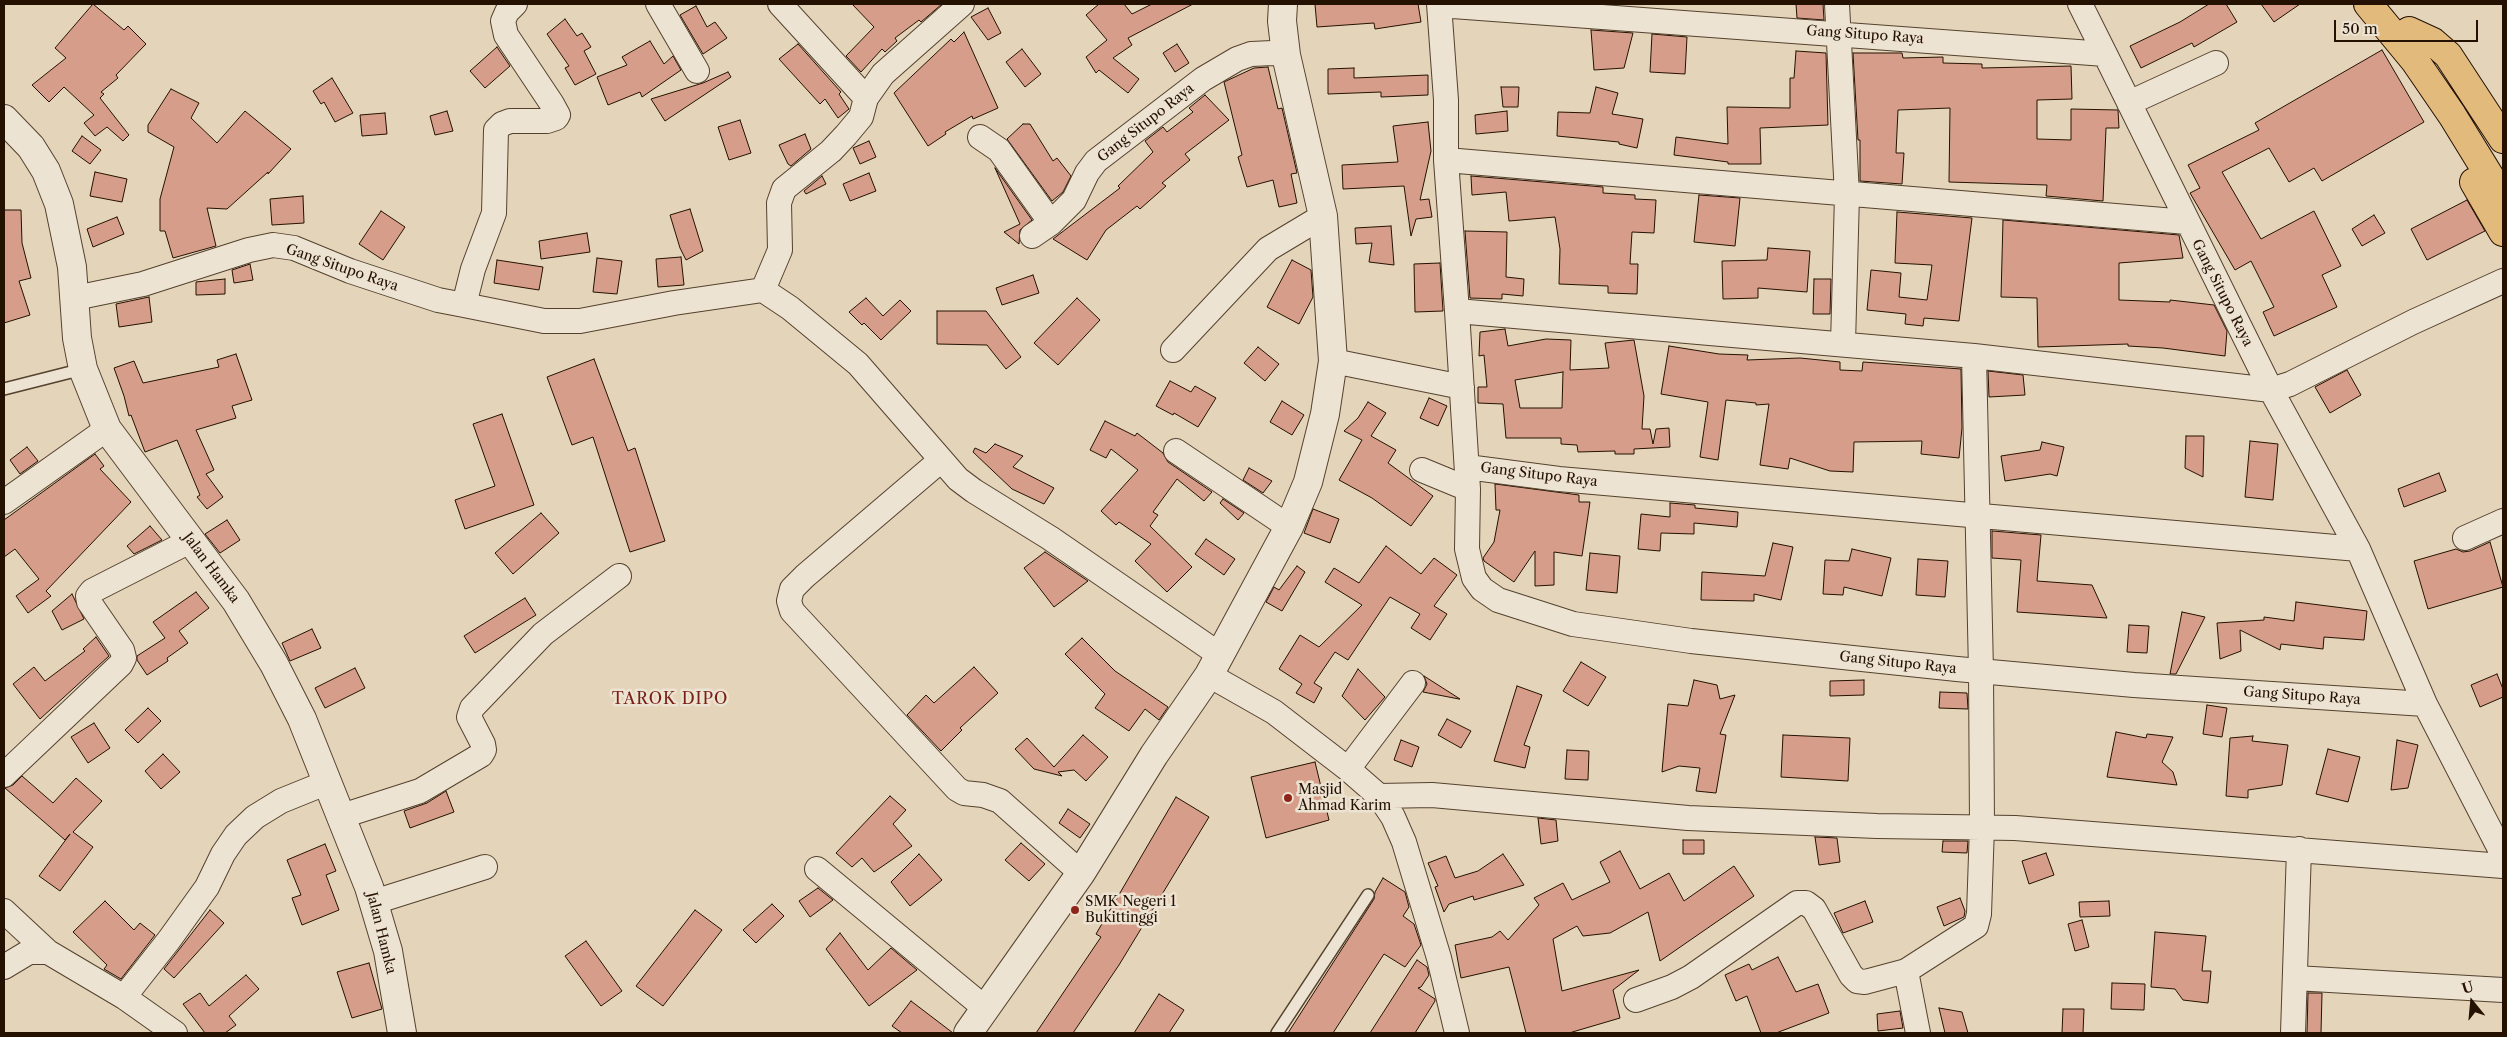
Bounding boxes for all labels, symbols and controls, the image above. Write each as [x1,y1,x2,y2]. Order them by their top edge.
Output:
scale bar [2337,10,2481,42]
text: 50 m [2342,19,2378,38]
street label: Gang Situpo Raya [1806,23,1924,47]
street label: Gang Situpo Raya [1094,80,1198,166]
street label: Gang Situpo Raya [2188,237,2256,349]
street label: Gang Situpo Raya [284,241,400,295]
street label: Gang Situpo Raya [1480,459,1598,491]
street label: Jalan Hamka [179,530,243,606]
street label: Gang Situpo Raya [1839,648,1957,678]
street label: Gang Situpo Raya [2243,684,2361,708]
district label: TAROK DIPO [610,689,730,709]
place label: Masjid Ahmad Karim [1298,782,1391,814]
marker: Masjid Ahmad Karim [1282,792,1294,804]
street label: Jalan Hamka [363,890,399,976]
place label: SMK Negeri 1 Bukittinggi [1085,894,1176,926]
marker: SMK Negeri 1 Bukittinggi [1069,904,1081,916]
north arrow [2447,977,2497,1027]
text: U [2460,977,2476,998]

